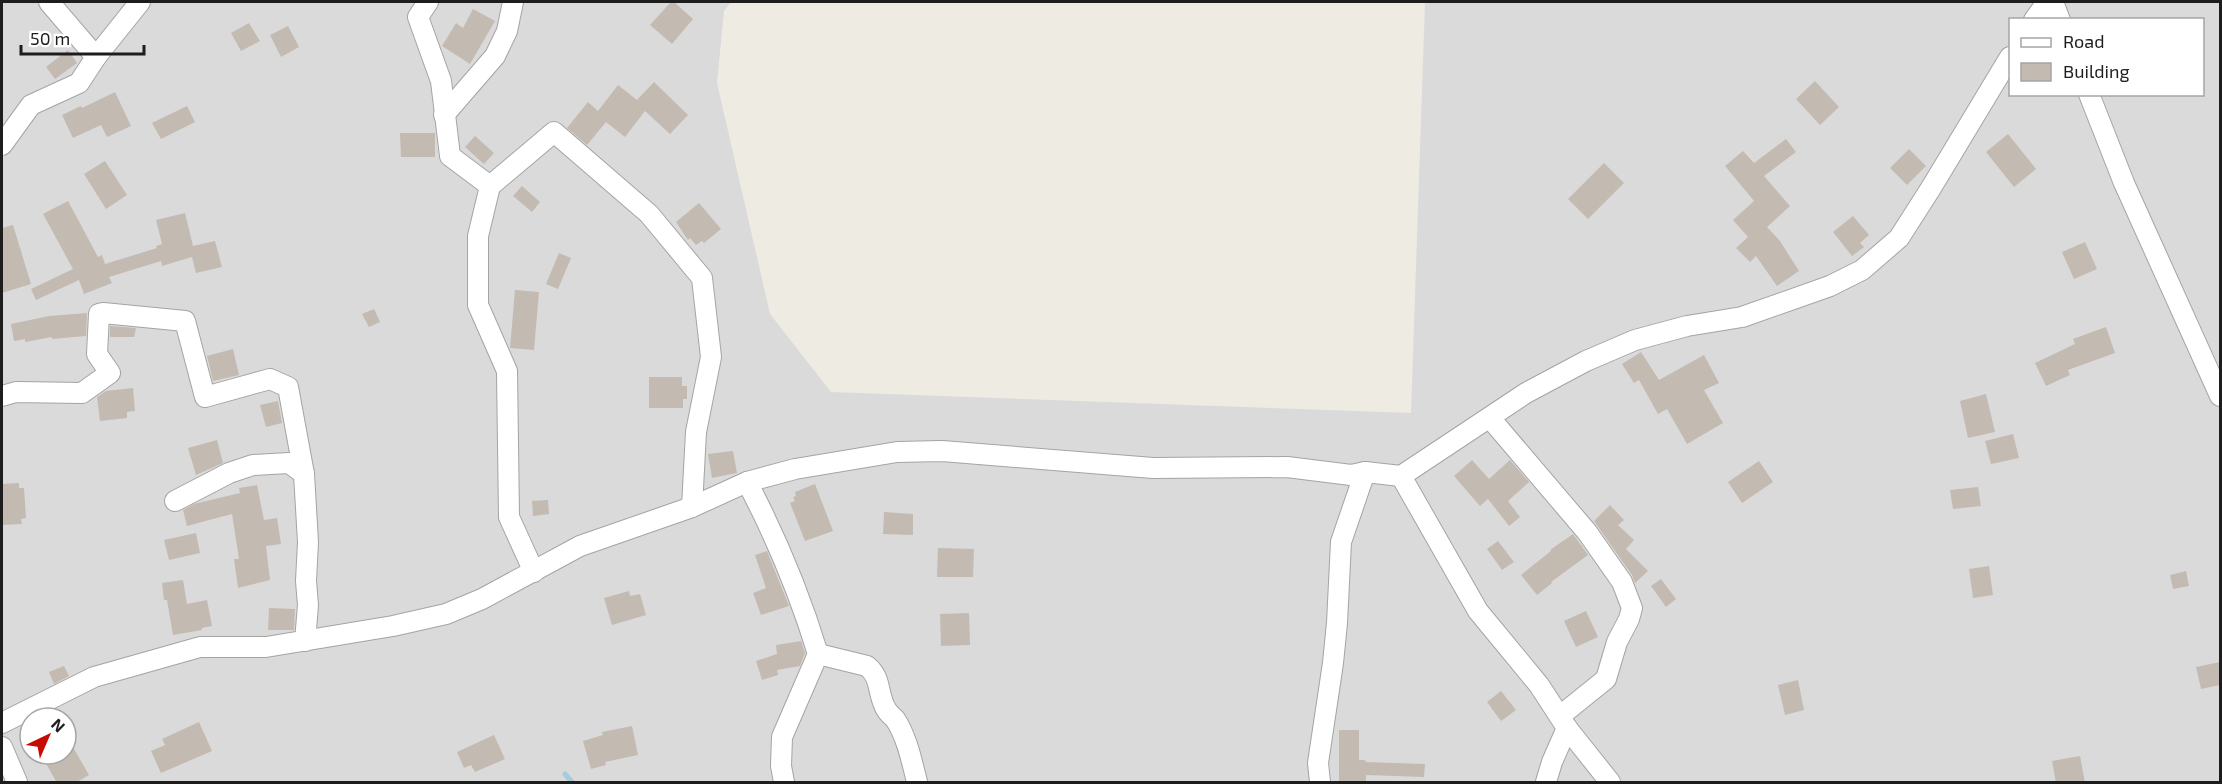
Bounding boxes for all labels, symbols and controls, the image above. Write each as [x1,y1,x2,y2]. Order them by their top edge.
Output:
scale bar [21,18,144,56]
legend [2009,18,2204,96]
text: 50 m [30,27,70,49]
text: Road [2063,30,2104,52]
text: Building [2063,60,2130,82]
north arrow [18,706,78,766]
text: N [48,714,70,736]

